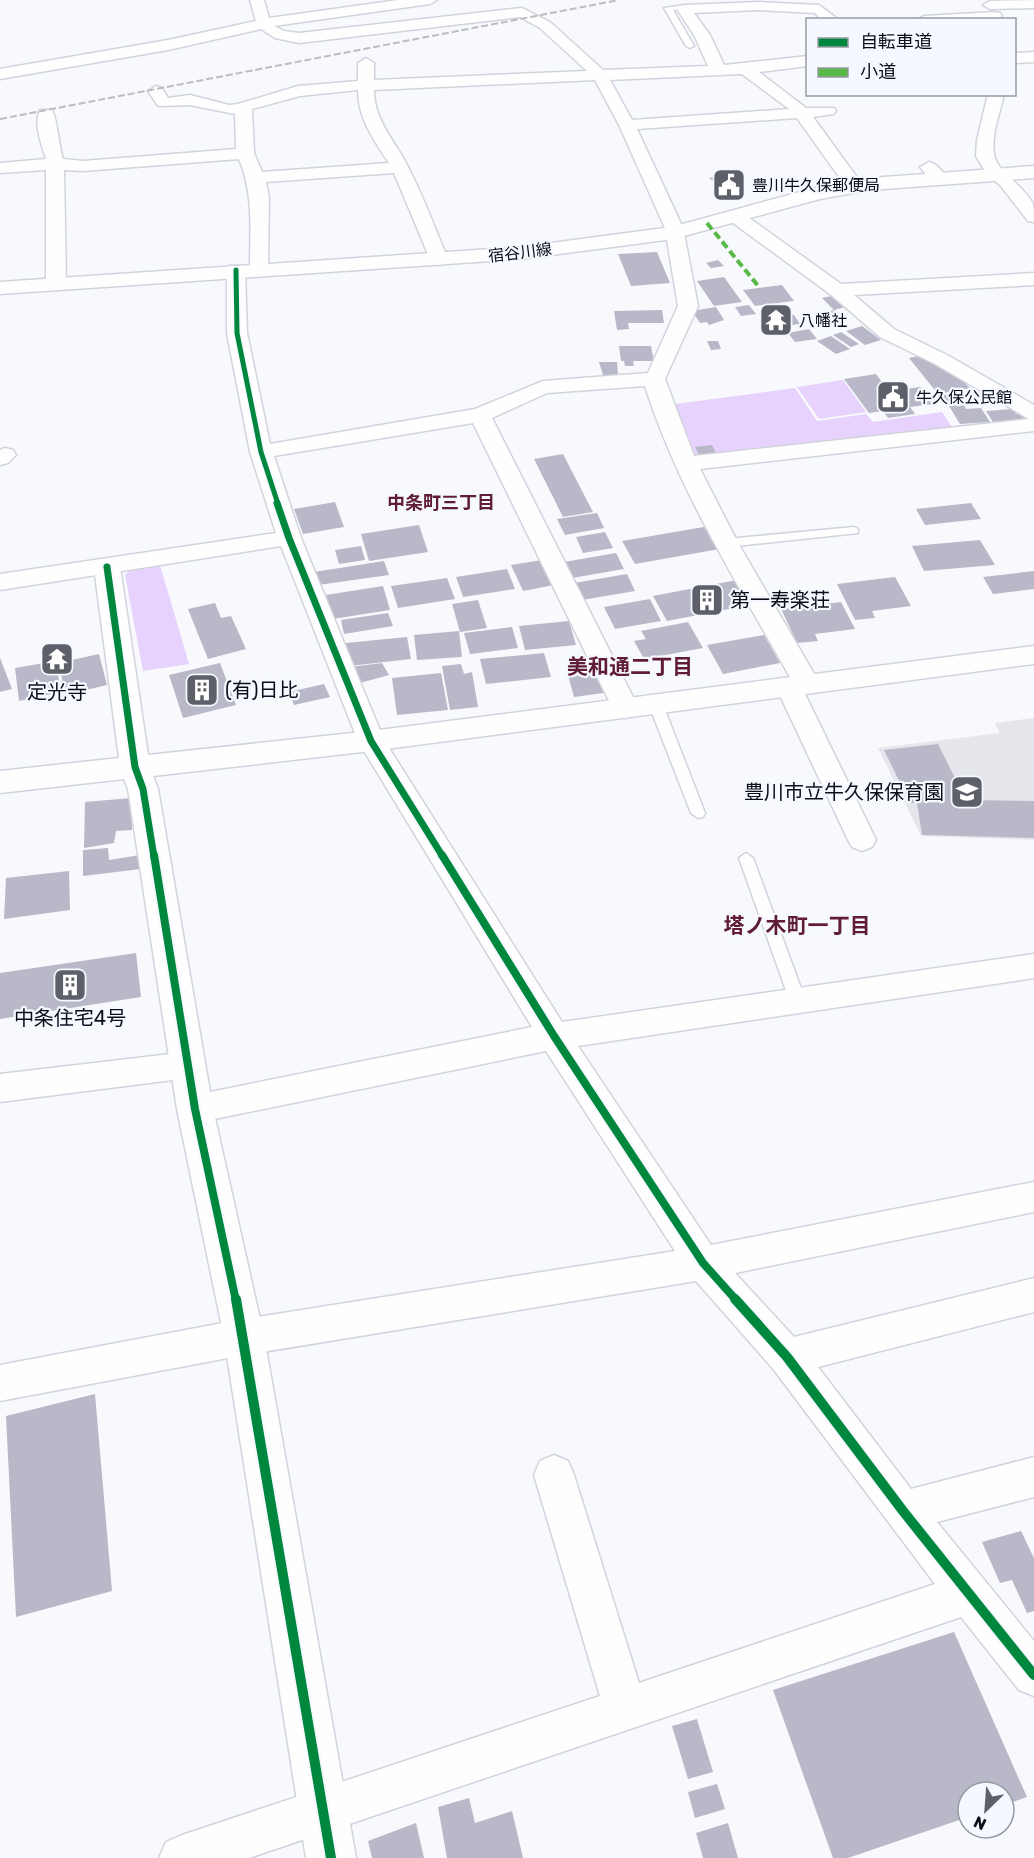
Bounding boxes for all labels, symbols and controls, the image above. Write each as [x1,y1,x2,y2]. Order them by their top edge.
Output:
legend [806,18,1016,96]
text: 自転車道 [860,31,932,53]
text: 小道 [860,61,896,83]
public building icon: 豊川牛久保郵便局 [711,167,747,203]
place label: 豊川牛久保郵便局 [752,176,880,195]
street label: 宿谷川線 [487,239,553,266]
temple icon: 八幡社 [758,302,794,338]
place label: 八幡社 [799,311,847,330]
public building icon: 牛久保公民館 [875,379,911,415]
place label: 牛久保公民館 [916,388,1012,407]
district label: 中条町三丁目 [387,492,495,514]
building icon: 第一寿楽荘 [689,582,725,618]
place label: 第一寿楽荘 [730,588,830,612]
temple icon: 定光寺 [39,641,75,677]
district label: 美和通二丁目 [567,654,693,679]
building icon: (有)日比 [184,672,220,708]
place label: (有)日比 [225,678,299,702]
place label: 定光寺 [27,680,87,704]
school or university icon: 豊川市立牛久保保育園 [949,774,985,810]
place label: 豊川市立牛久保保育園 [744,780,944,804]
district label: 塔ノ木町一丁目 [724,913,871,938]
building icon: 中条住宅4号 [52,967,88,1003]
place label: 中条住宅4号 [14,1006,126,1030]
north arrow [956,1780,1016,1840]
text: N [971,1812,989,1834]

